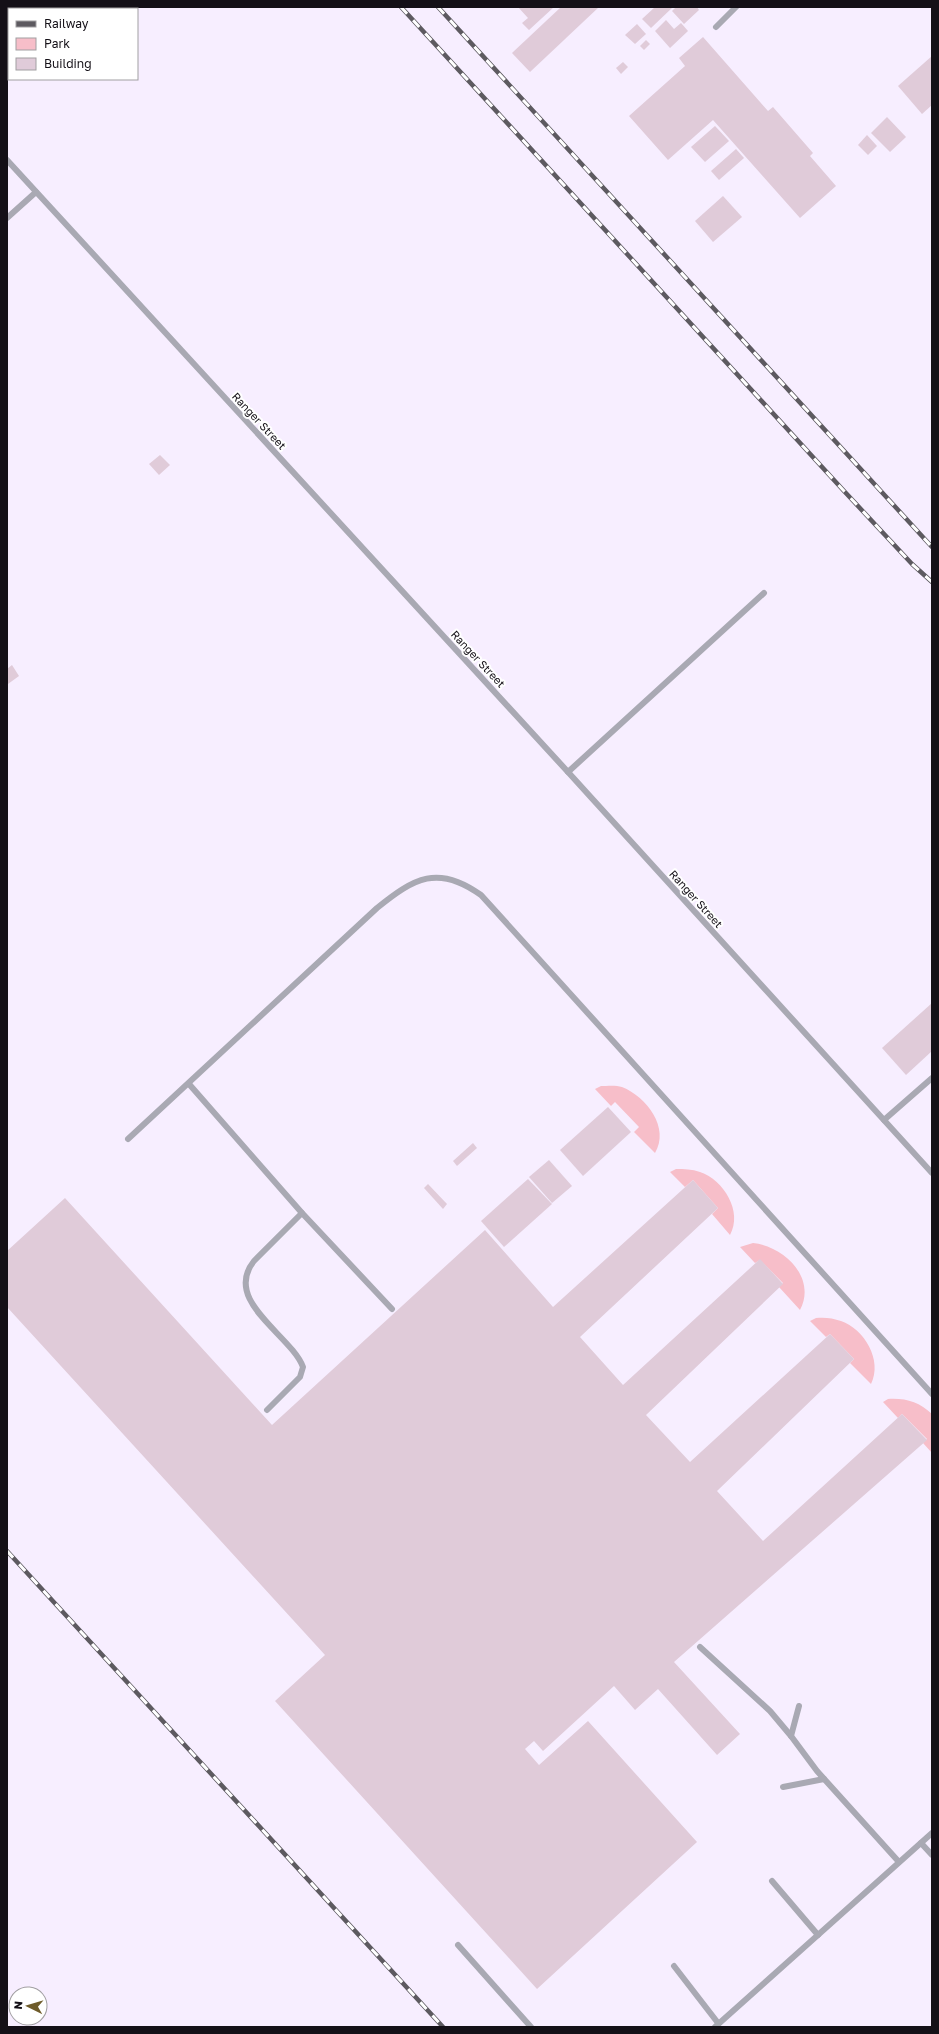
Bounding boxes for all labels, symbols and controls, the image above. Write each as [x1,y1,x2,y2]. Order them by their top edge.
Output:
legend [8,8,138,80]
text: Railway [44,16,89,31]
text: Park [44,36,70,51]
text: Building [44,56,92,71]
street label: Ranger Street [230,389,289,452]
street label: Ranger Street [449,627,508,690]
street label: Ranger Street [667,867,726,930]
north arrow [8,1986,48,2026]
text: N [11,2000,24,2010]

